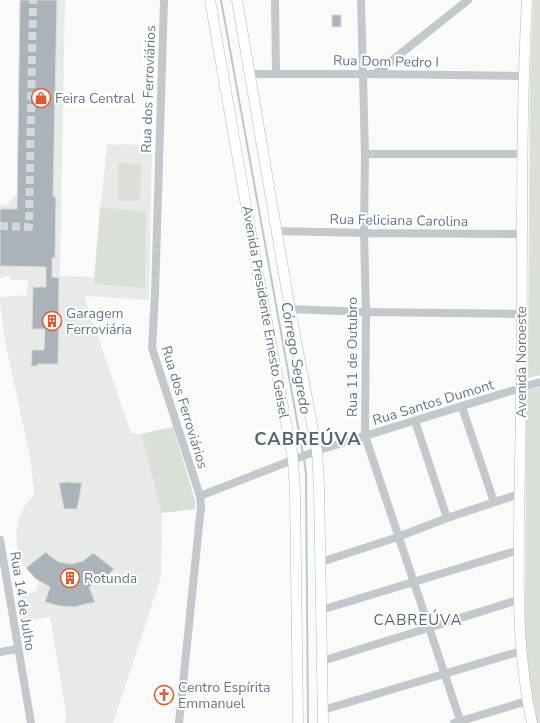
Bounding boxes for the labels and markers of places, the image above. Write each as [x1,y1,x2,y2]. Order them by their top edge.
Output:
shop icon: Feira Central [30,87,52,109]
place label: Feira Central [55,89,136,108]
place label: Garagem Ferroviária [66,304,132,339]
building icon: Garagem Ferroviária [41,310,63,332]
building icon: Rotunda [59,567,81,589]
place label: Rotunda [84,569,137,588]
place label: Centro Espírita Emmanuel [178,678,270,713]
church icon: Centro Espírita Emmanuel [153,684,175,706]

